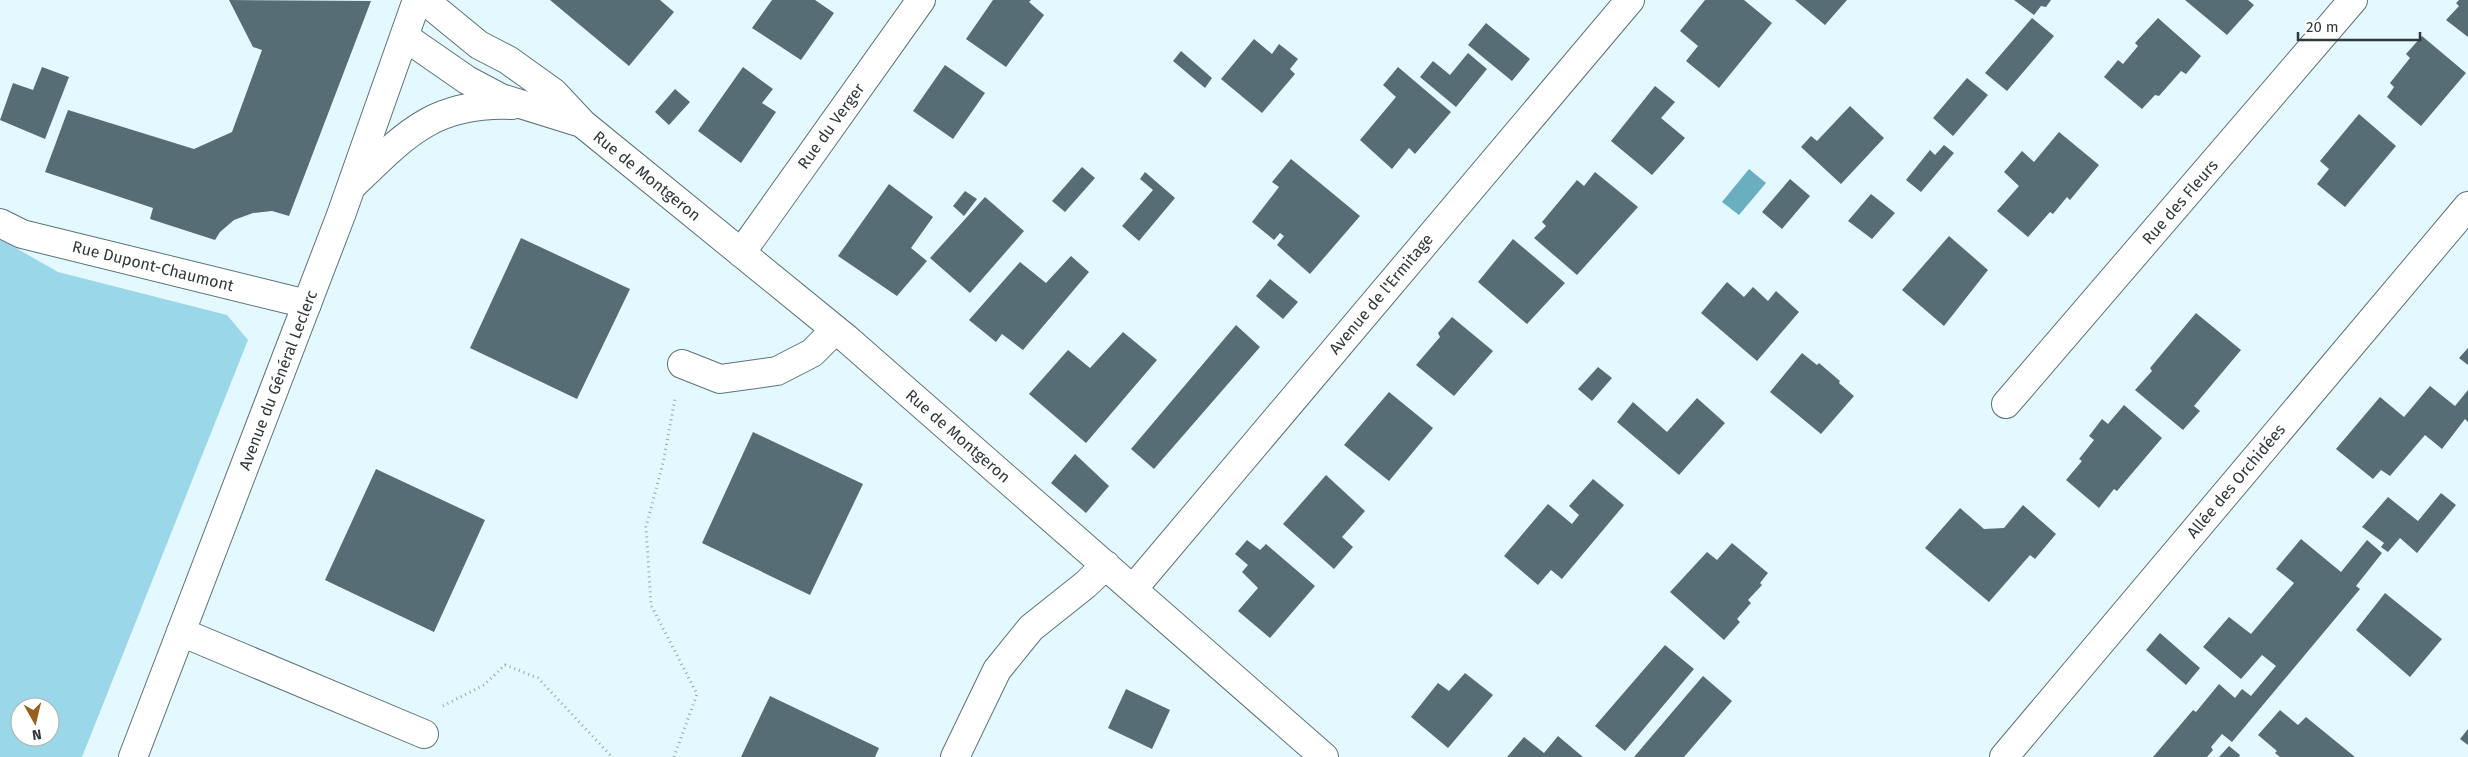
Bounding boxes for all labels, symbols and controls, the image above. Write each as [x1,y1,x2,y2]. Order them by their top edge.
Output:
scale bar [2298,10,2420,42]
text: 20 m [2306,18,2339,36]
street label: Rue du Verger [794,79,869,173]
street label: Rue de Montgeron [590,127,704,225]
street label: Rue des Fleurs [2138,156,2222,248]
street label: Avenue de l'Ermitage [1325,230,1437,358]
street label: Rue Dupont-Chaumont [70,237,236,295]
street label: Avenue du Général Leclerc [235,287,321,473]
street label: Rue de Montgeron [902,385,1014,487]
street label: Allée des Orchidées [2183,420,2289,542]
north arrow [10,697,60,747]
text: N [31,725,43,743]

